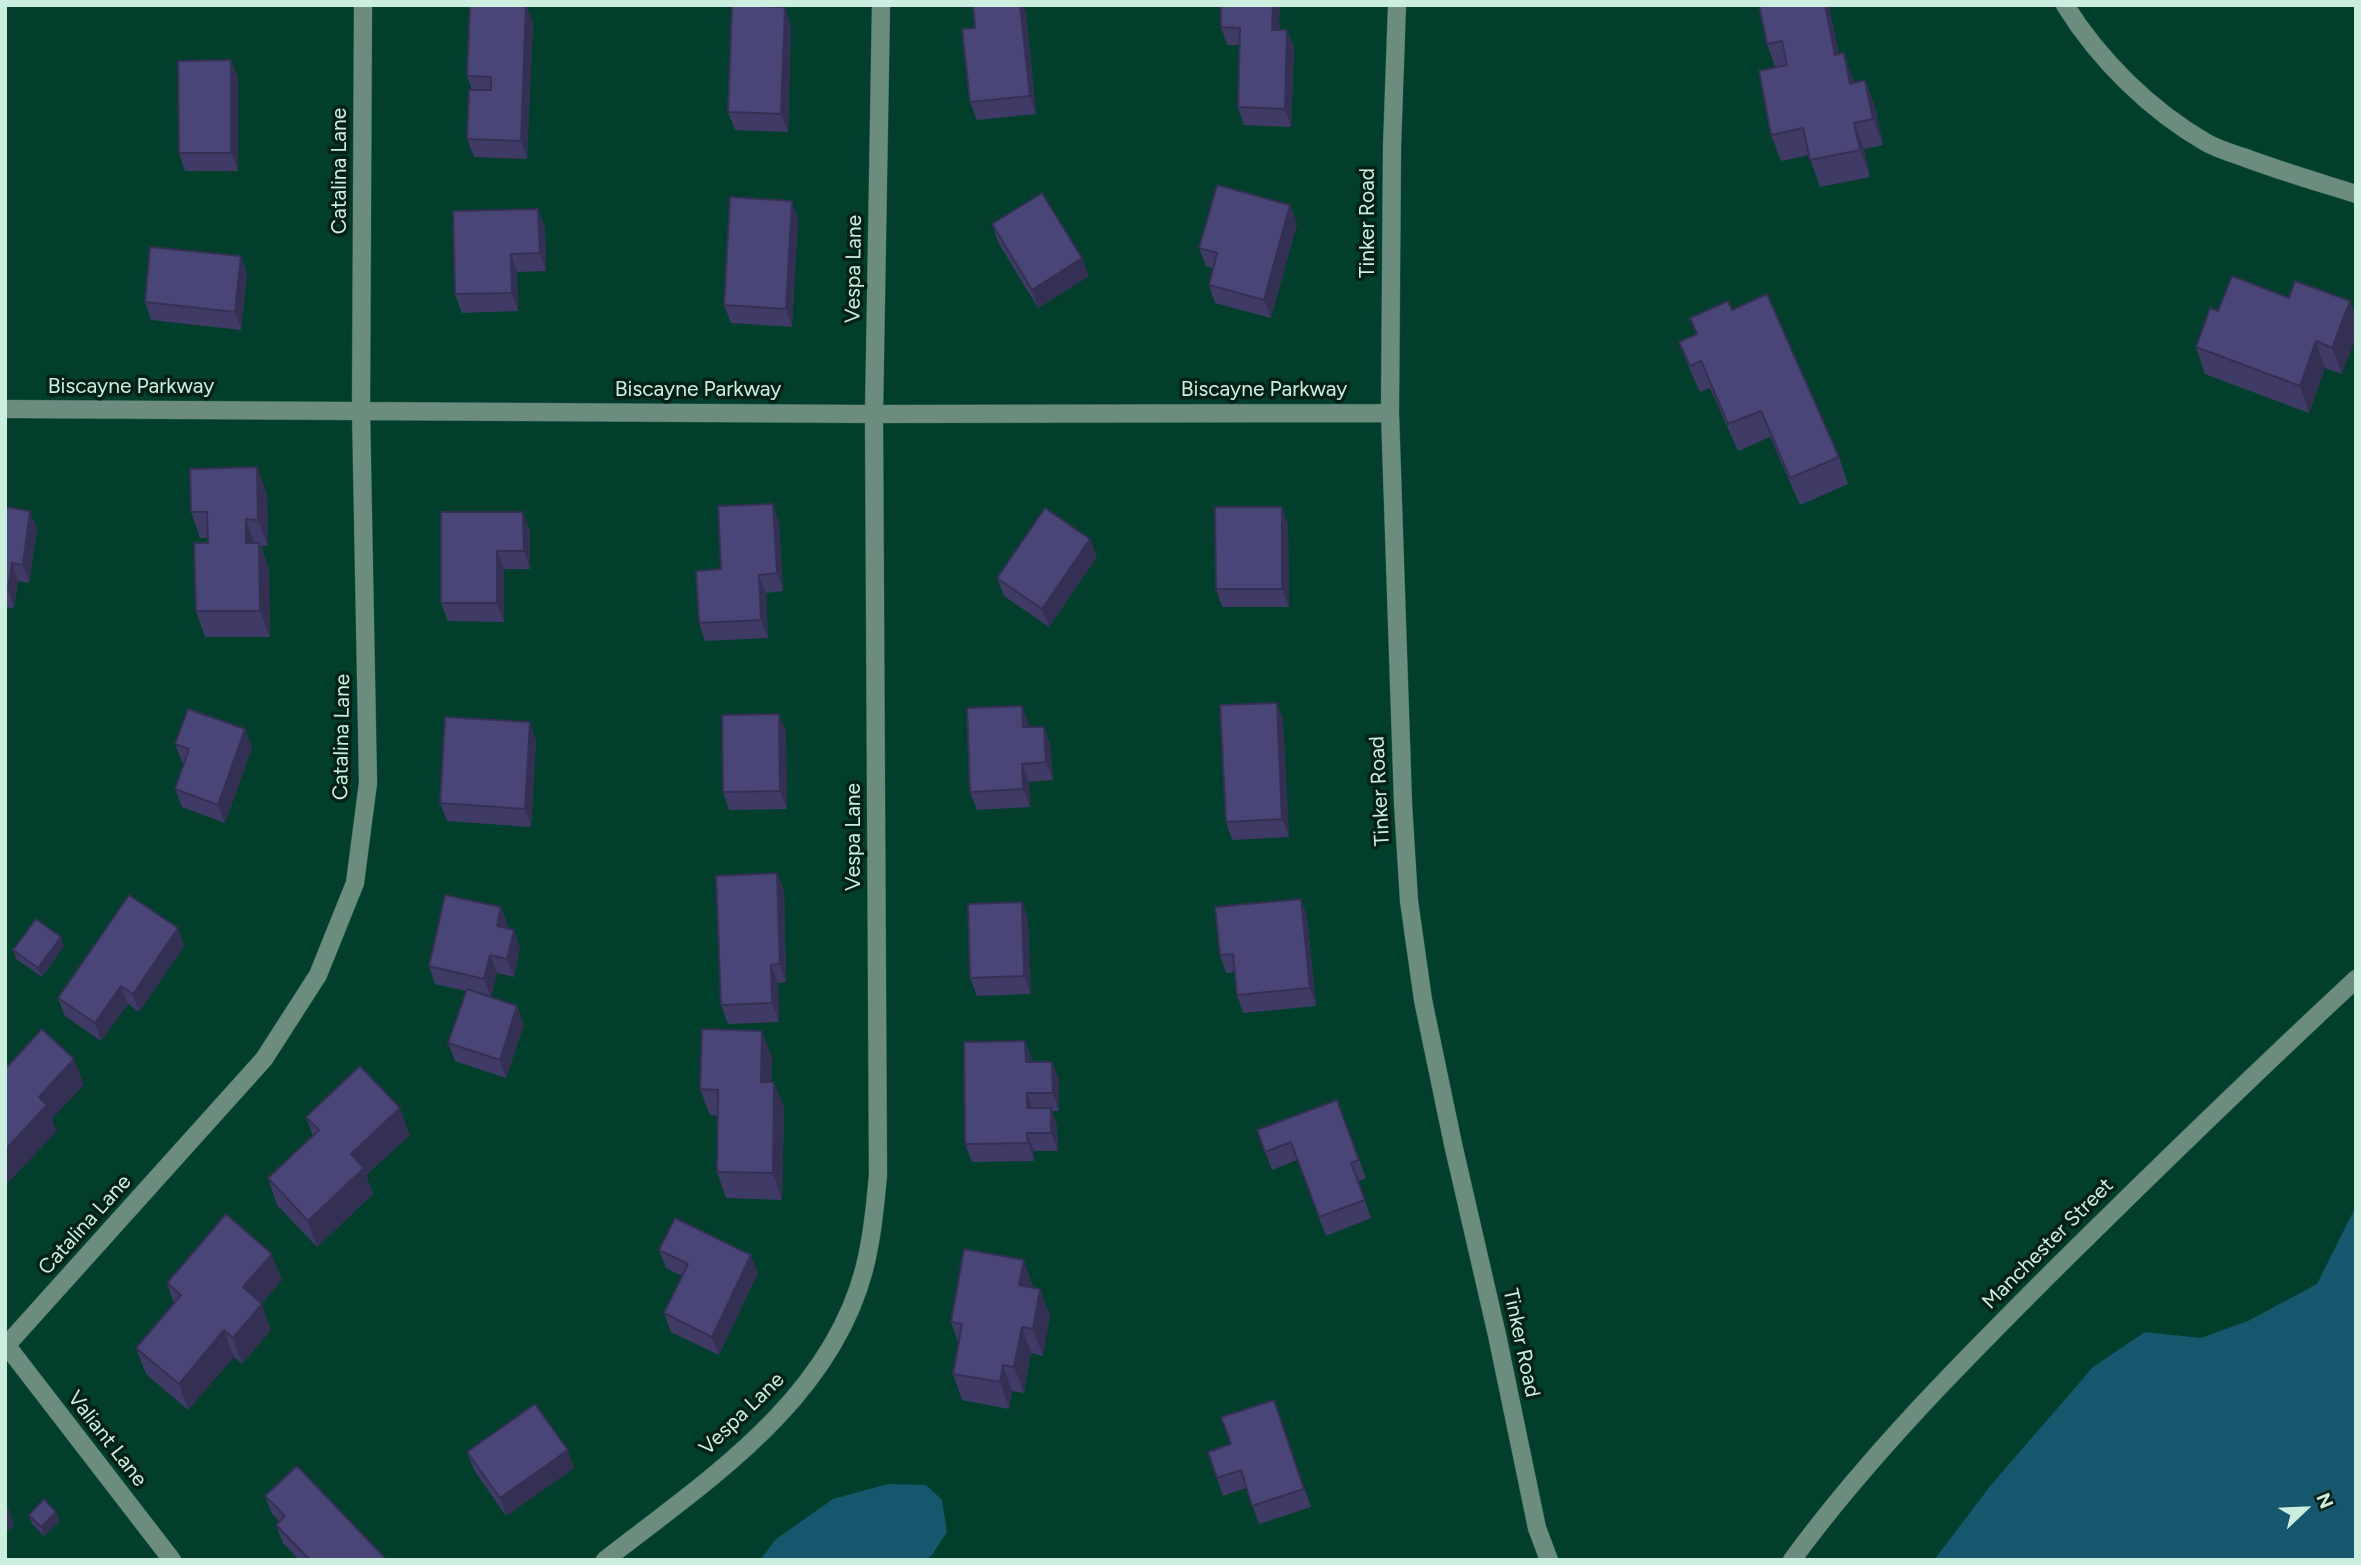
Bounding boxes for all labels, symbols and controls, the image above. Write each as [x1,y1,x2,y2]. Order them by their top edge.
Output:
street label: Catalina Lane [327,108,353,234]
street label: Tinker Road [1355,168,1381,278]
street label: Vespa Lane [840,215,868,323]
street label: Biscayne Parkway [48,374,214,400]
street label: Biscayne Parkway [615,377,781,403]
street label: Biscayne Parkway [1181,377,1347,403]
street label: Catalina Lane [328,674,356,800]
street label: Tinker Road [1365,735,1395,847]
street label: Vespa Lane [841,783,867,891]
street label: Catalina Lane [33,1170,137,1280]
street label: Manchester Street [1977,1173,2119,1315]
street label: Tinker Road [1497,1286,1545,1400]
street label: Vespa Lane [694,1367,790,1461]
street label: Valiant Lane [62,1386,152,1492]
north arrow [2270,1474,2340,1544]
text: N [2311,1489,2338,1512]

